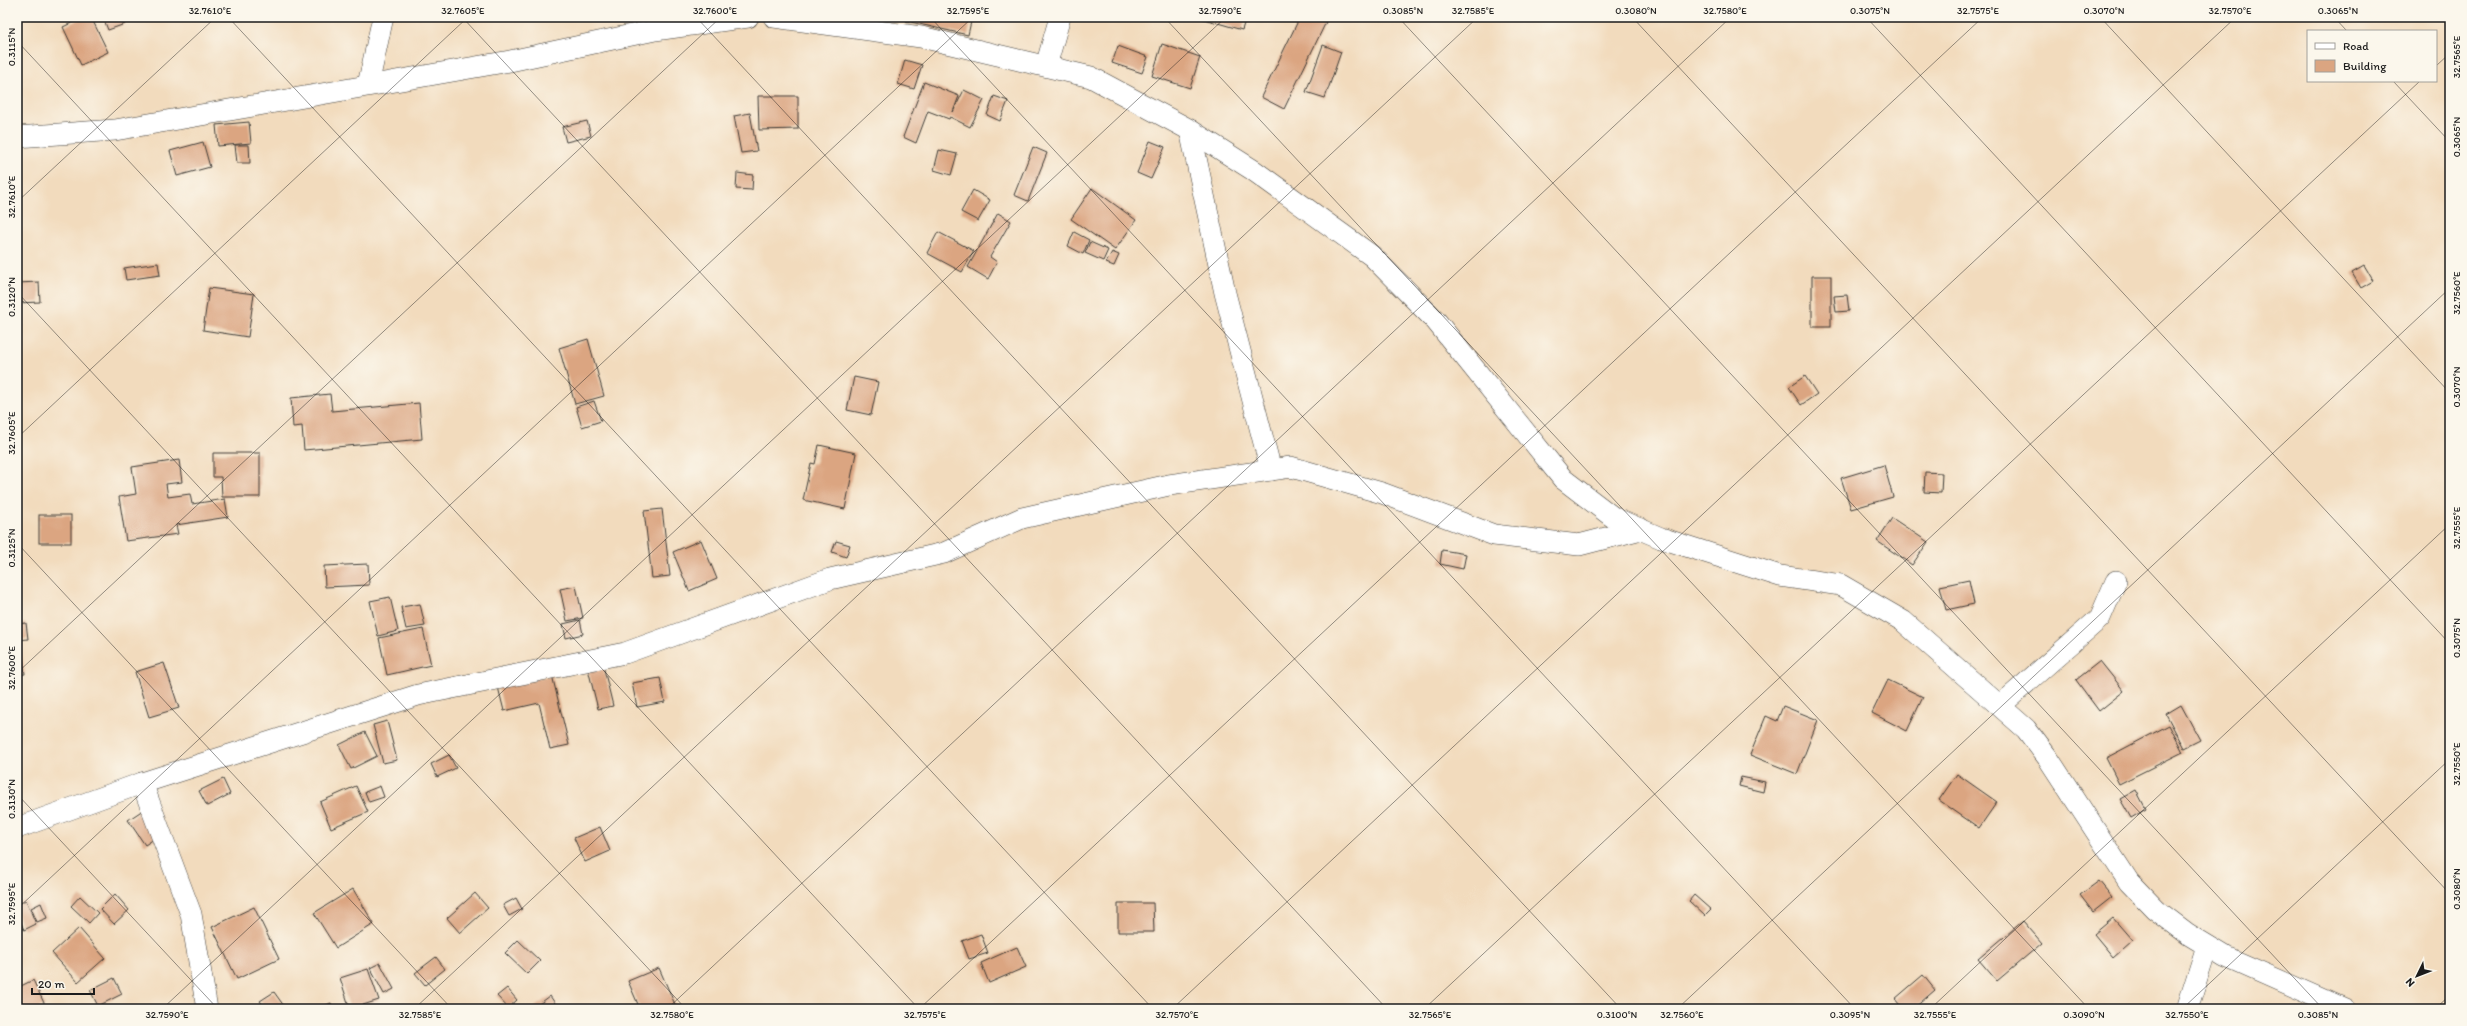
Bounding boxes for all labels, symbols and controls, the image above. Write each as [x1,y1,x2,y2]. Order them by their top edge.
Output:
text: 32.7610°E [189,4,232,17]
text: 32.7605°E [441,4,485,17]
text: 32.7600°E [693,4,738,17]
text: 32.7595°E [947,4,990,17]
text: 32.7590°E [1198,4,1242,17]
text: 0.3085°N [1383,4,1424,17]
text: 32.7585°E [1452,4,1495,17]
text: 0.3080°N [1615,4,1657,17]
text: 32.7580°E [1703,4,1747,17]
text: 0.3075°N [1850,4,1890,17]
text: 32.7575°E [1957,4,2000,17]
text: 0.3070°N [2083,4,2125,17]
text: 32.7570°E [2209,4,2252,17]
text: 0.3065°N [2318,4,2358,17]
text: 0.3115°N [5,28,18,66]
legend [2307,30,2437,82]
text: 32.7565°E [2450,35,2463,78]
text: Road [2343,39,2369,53]
text: Building [2343,59,2387,73]
text: 0.3065°N [2450,117,2463,157]
text: 32.7610°E [5,175,18,218]
text: 32.7560°E [2450,271,2463,315]
text: 0.3120°N [5,277,18,317]
text: 0.3070°N [2450,366,2463,408]
text: 32.7605°E [5,411,18,455]
text: 32.7555°E [2450,506,2463,549]
text: 0.3125°N [5,528,18,567]
text: 0.3075°N [2450,618,2463,658]
text: 32.7600°E [5,645,18,690]
text: 32.7550°E [2450,742,2463,786]
text: 0.3130°N [5,779,18,819]
text: 0.3080°N [2450,868,2463,910]
text: 32.7595°E [5,882,18,925]
north arrow [2397,956,2437,996]
scale bar [32,970,94,996]
text: N [2403,975,2417,990]
text: 20 m [38,977,65,991]
text: 32.7590°E [145,1008,189,1021]
text: 32.7585°E [399,1008,442,1021]
text: 32.7580°E [650,1008,694,1021]
text: 32.7575°E [904,1008,947,1021]
text: 32.7570°E [1156,1008,1199,1021]
text: 32.7565°E [1409,1008,1452,1021]
text: 0.3100°N [1597,1008,1638,1021]
text: 32.7560°E [1660,1008,1704,1021]
text: 0.3095°N [1830,1008,1870,1021]
text: 32.7555°E [1914,1008,1957,1021]
text: 0.3090°N [2063,1008,2105,1021]
text: 32.7550°E [2165,1008,2209,1021]
text: 0.3085°N [2298,1008,2339,1021]

